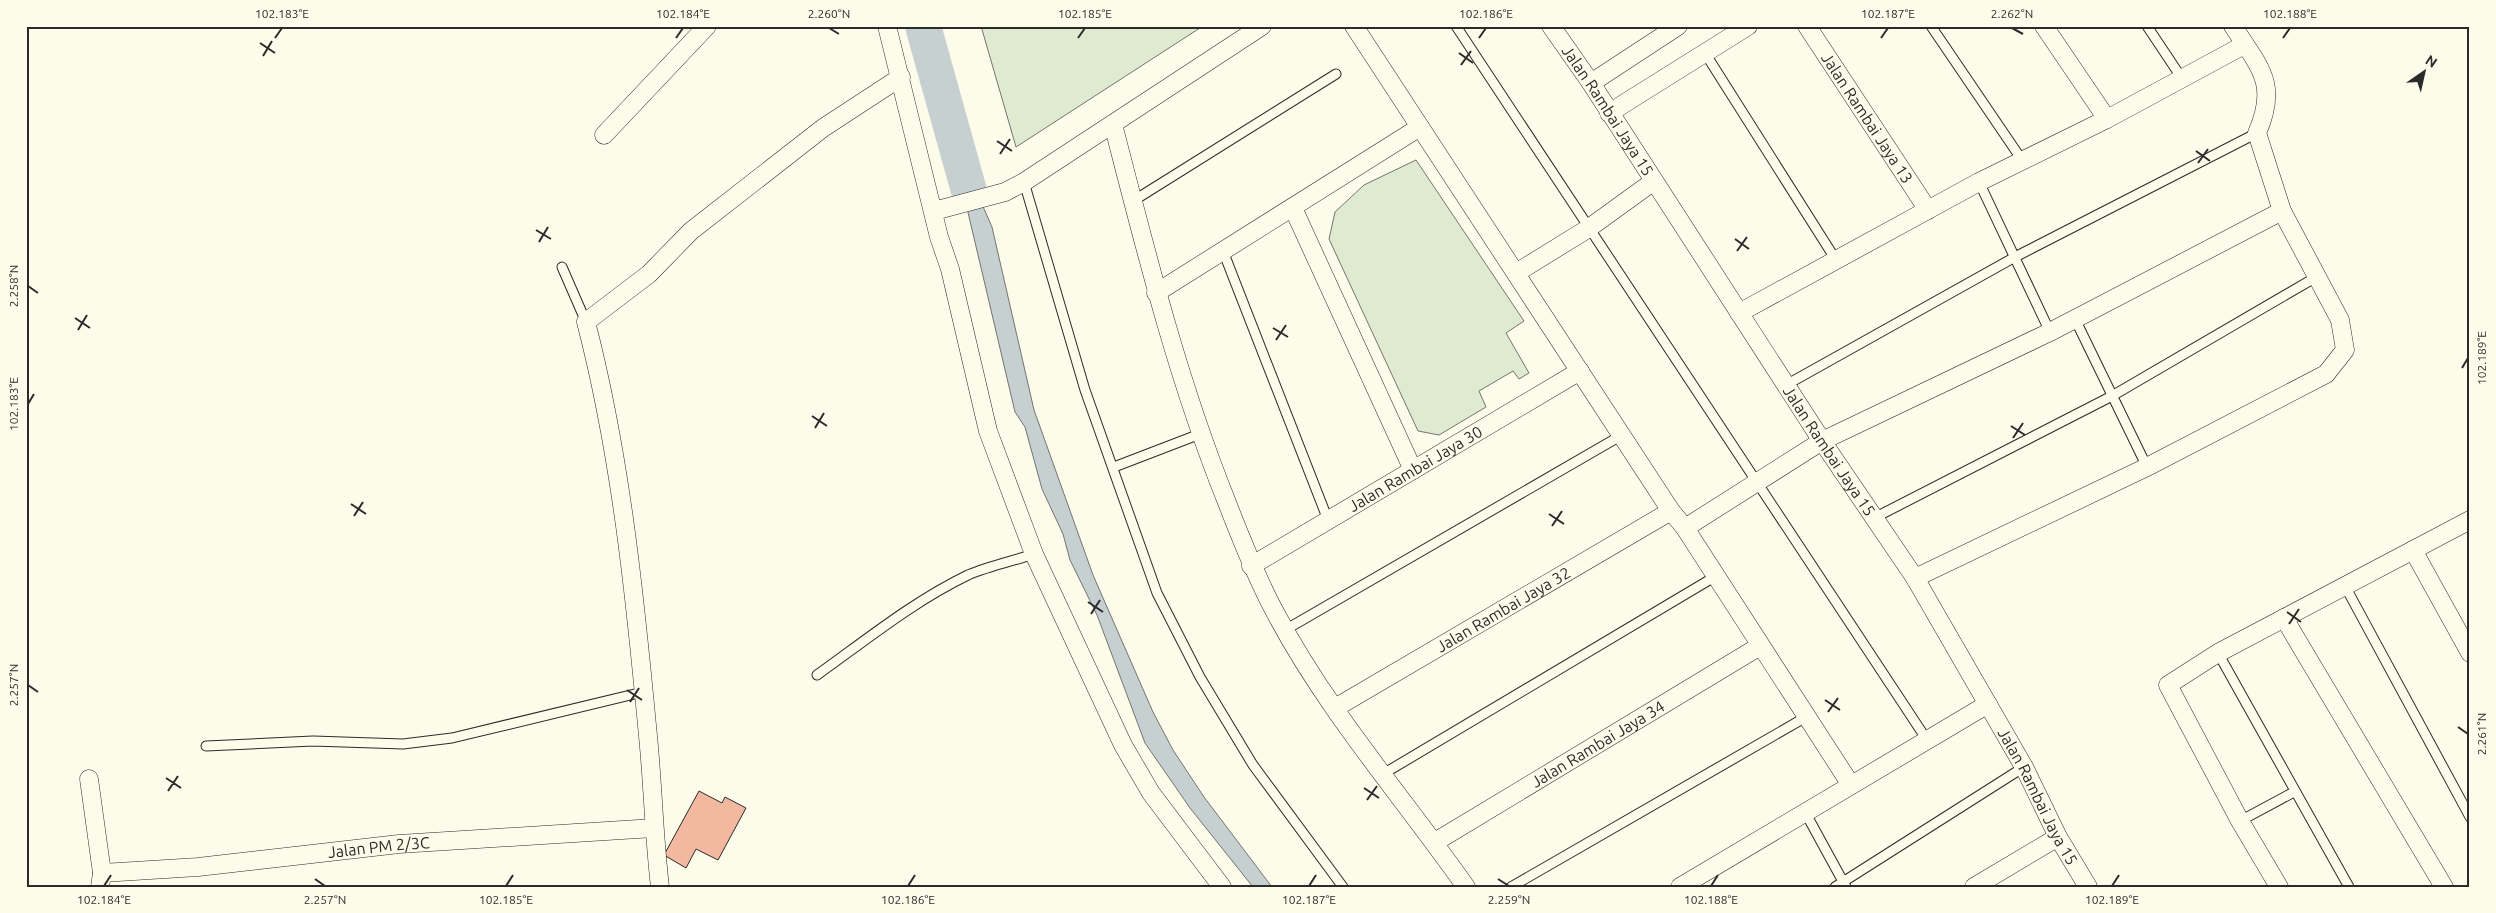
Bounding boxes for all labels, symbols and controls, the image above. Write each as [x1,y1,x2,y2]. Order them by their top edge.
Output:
text: 102.183°E [255,7,309,20]
text: 102.184°E [656,7,710,20]
text: 2.260°N [808,7,850,20]
text: 102.185°E [1058,7,1112,20]
text: 102.186°E [1459,7,1513,20]
text: 102.187°E [1861,7,1915,20]
text: 2.262°N [1991,7,2033,20]
text: 102.188°E [2263,7,2317,20]
street label: Jalan Rambai Jaya 15 [1558,42,1657,179]
north arrow [2398,48,2448,98]
street label: Jalan Rambai Jaya 13 [1818,49,1917,186]
text: N [2422,52,2440,71]
text: 2.258°N [7,265,20,307]
text: 102.189°E [2475,331,2488,385]
text: 102.183°E [7,377,20,431]
street label: Jalan Rambai Jaya 15 [1780,382,1879,519]
street label: Jalan Rambai Jaya 30 [1345,422,1485,515]
street label: Jalan Rambai Jaya 32 [1433,563,1573,656]
text: 2.257°N [7,664,20,706]
street label: Jalan Rambai Jaya 34 [1528,697,1668,791]
text: 2.261°N [2475,713,2488,755]
street label: Jalan Rambai Jaya 15 [1994,725,2082,868]
street label: Jalan PM 2/3C [327,833,430,861]
text: 102.184°E [77,893,131,906]
text: 2.257°N [304,893,346,906]
text: 102.185°E [479,893,533,906]
text: 102.186°E [881,893,935,906]
text: 102.187°E [1282,893,1336,906]
text: 2.259°N [1488,893,1530,906]
text: 102.188°E [1684,893,1738,906]
text: 102.189°E [2085,893,2139,906]

